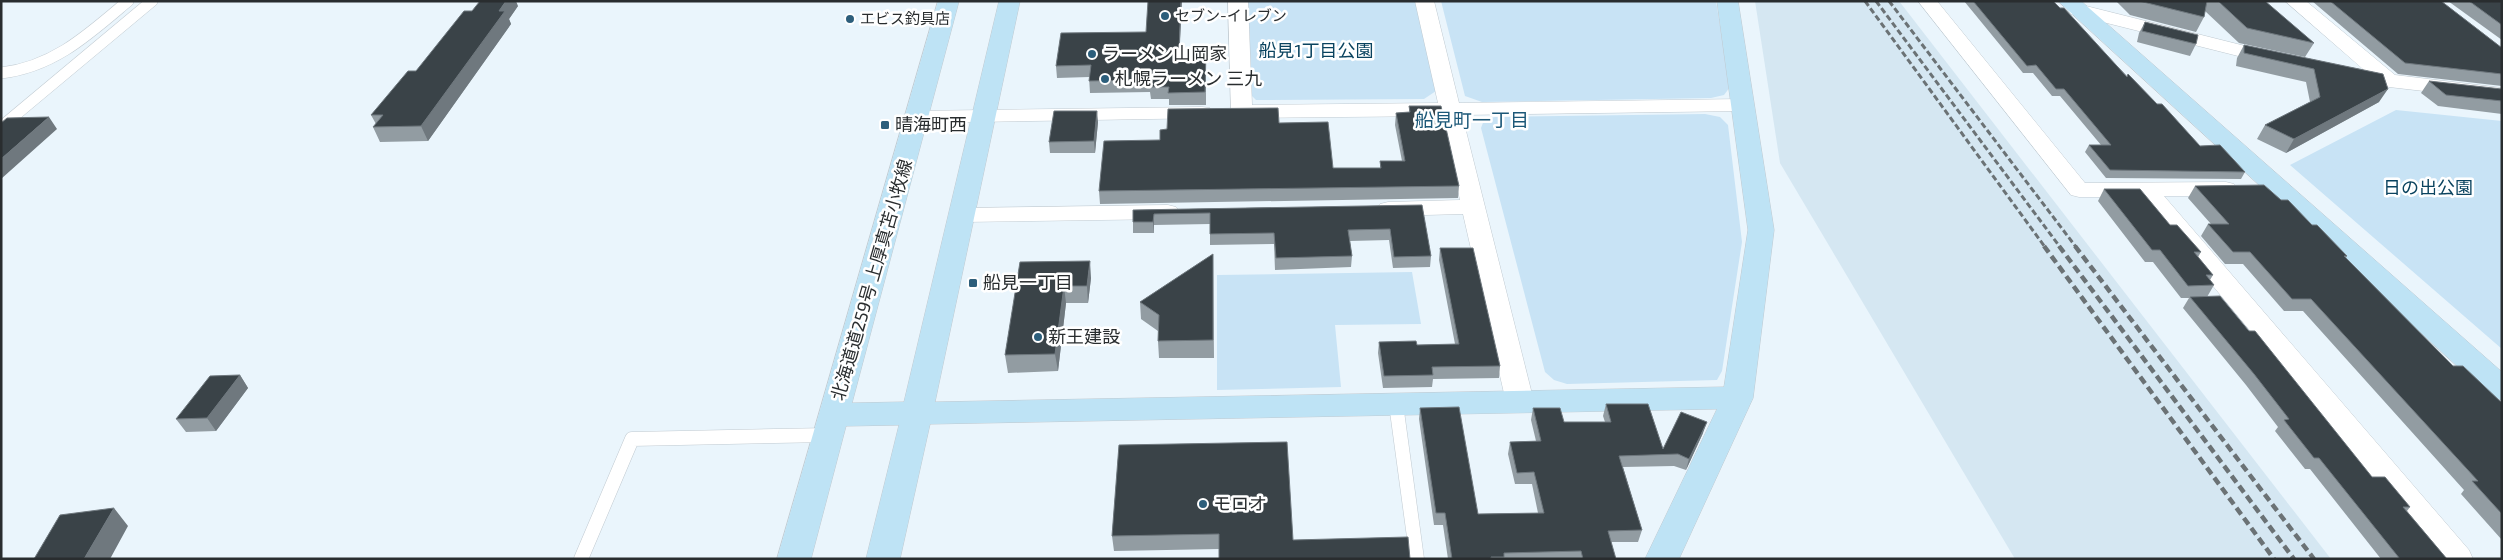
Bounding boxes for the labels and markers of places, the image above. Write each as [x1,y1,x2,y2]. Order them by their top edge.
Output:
place label: セブン-イレブン [1175,6,1287,24]
place label: エビス釣具店 [860,9,950,27]
marker: セブン-イレブン [1159,10,1171,22]
marker: エビス釣具店 [844,13,856,25]
place label: ラーメン山岡家 [1102,42,1227,64]
marker: ラーメン山岡家 [1086,48,1098,60]
place label: 札幌ラーメン 三九 [1115,67,1262,89]
marker: 札幌ラーメン 三九 [1099,73,1111,85]
place label: 晴海町西 [895,113,967,135]
marker: 晴海町西 [879,119,891,131]
place label: 船見一丁目 [983,271,1073,293]
marker: 船見一丁目 [967,277,979,289]
place label: 新王建設 [1048,325,1120,347]
marker: 新王建設 [1032,331,1044,343]
place label: モロオ [1213,492,1267,514]
marker: モロオ [1197,498,1209,510]

